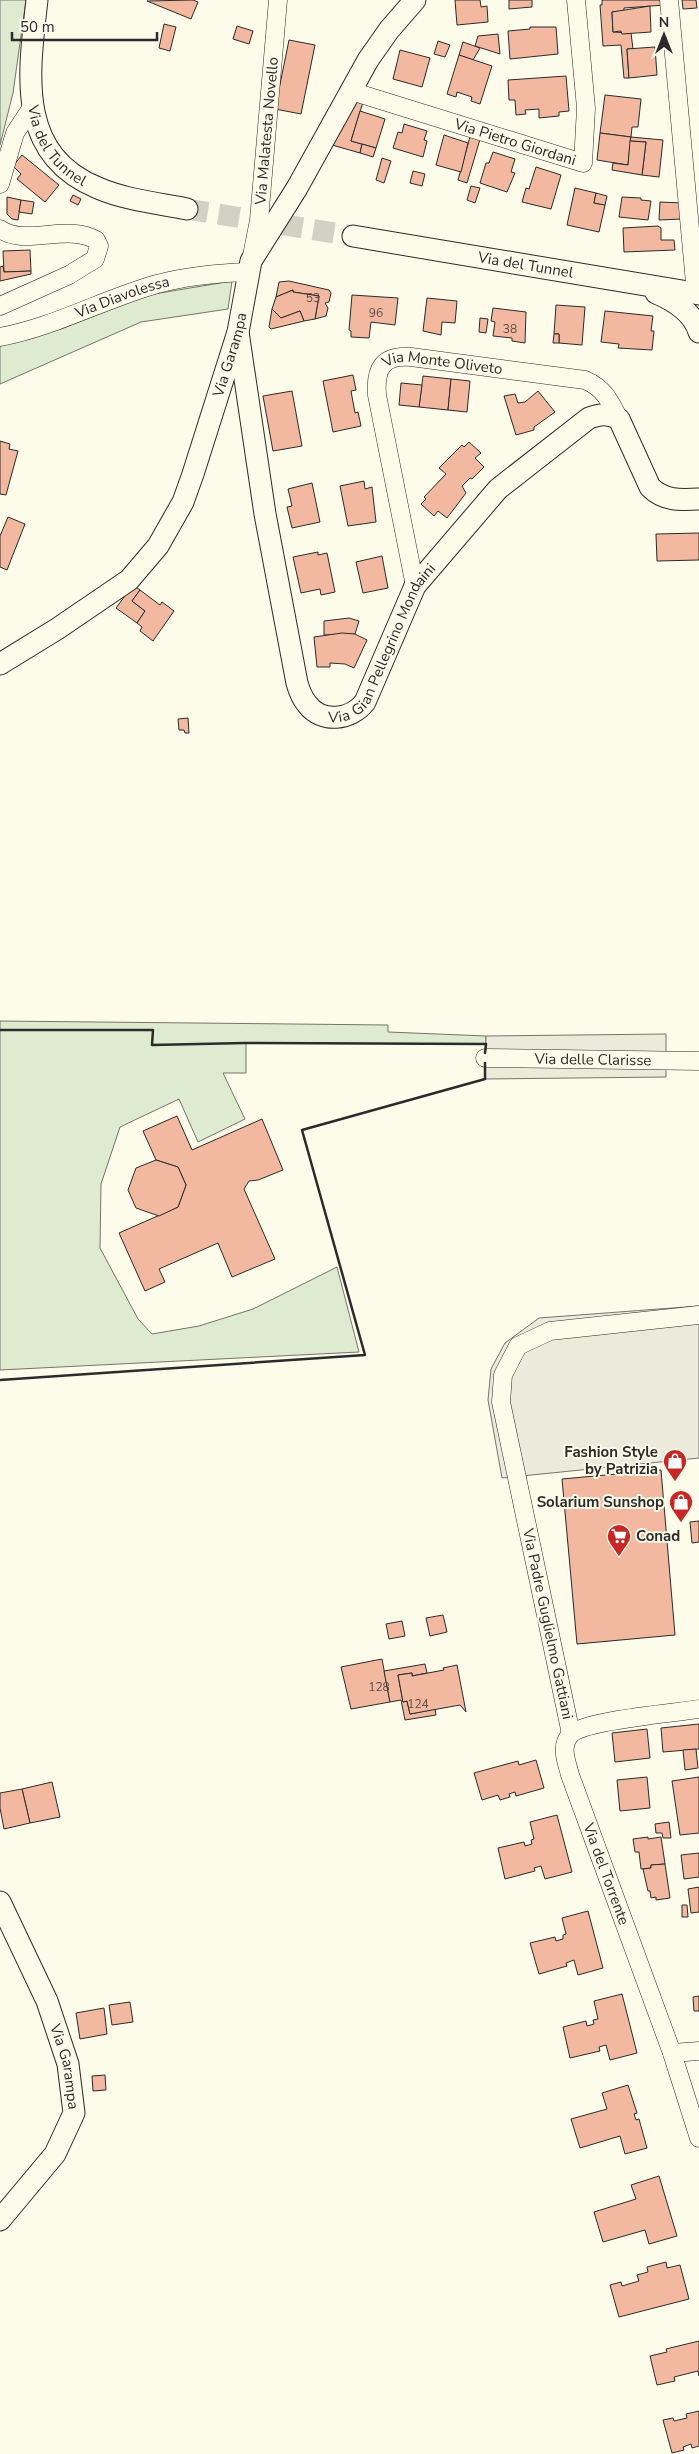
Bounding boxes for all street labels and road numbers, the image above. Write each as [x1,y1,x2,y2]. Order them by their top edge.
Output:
street label: Via Malatesta Novello [250,56,283,207]
street label: Via del Tunnel [23,103,91,191]
street label: Via Pietro Giordani [451,113,578,170]
street label: Via del Tunnel [475,247,575,283]
street label: Via Diavolessa [71,271,171,323]
street label: Via Garampa [208,311,251,400]
street label: Via Monte Oliveto [377,347,504,379]
street label: Via Gian Pellegrino Mondaini [327,559,440,727]
street label: Via delle Clarisse [533,1049,652,1070]
street label: Via Padre Guglielmo Gattiani [518,1526,578,1721]
street label: Via del Torrente [578,1819,634,1928]
street label: Via Garampa [45,2020,83,2111]

